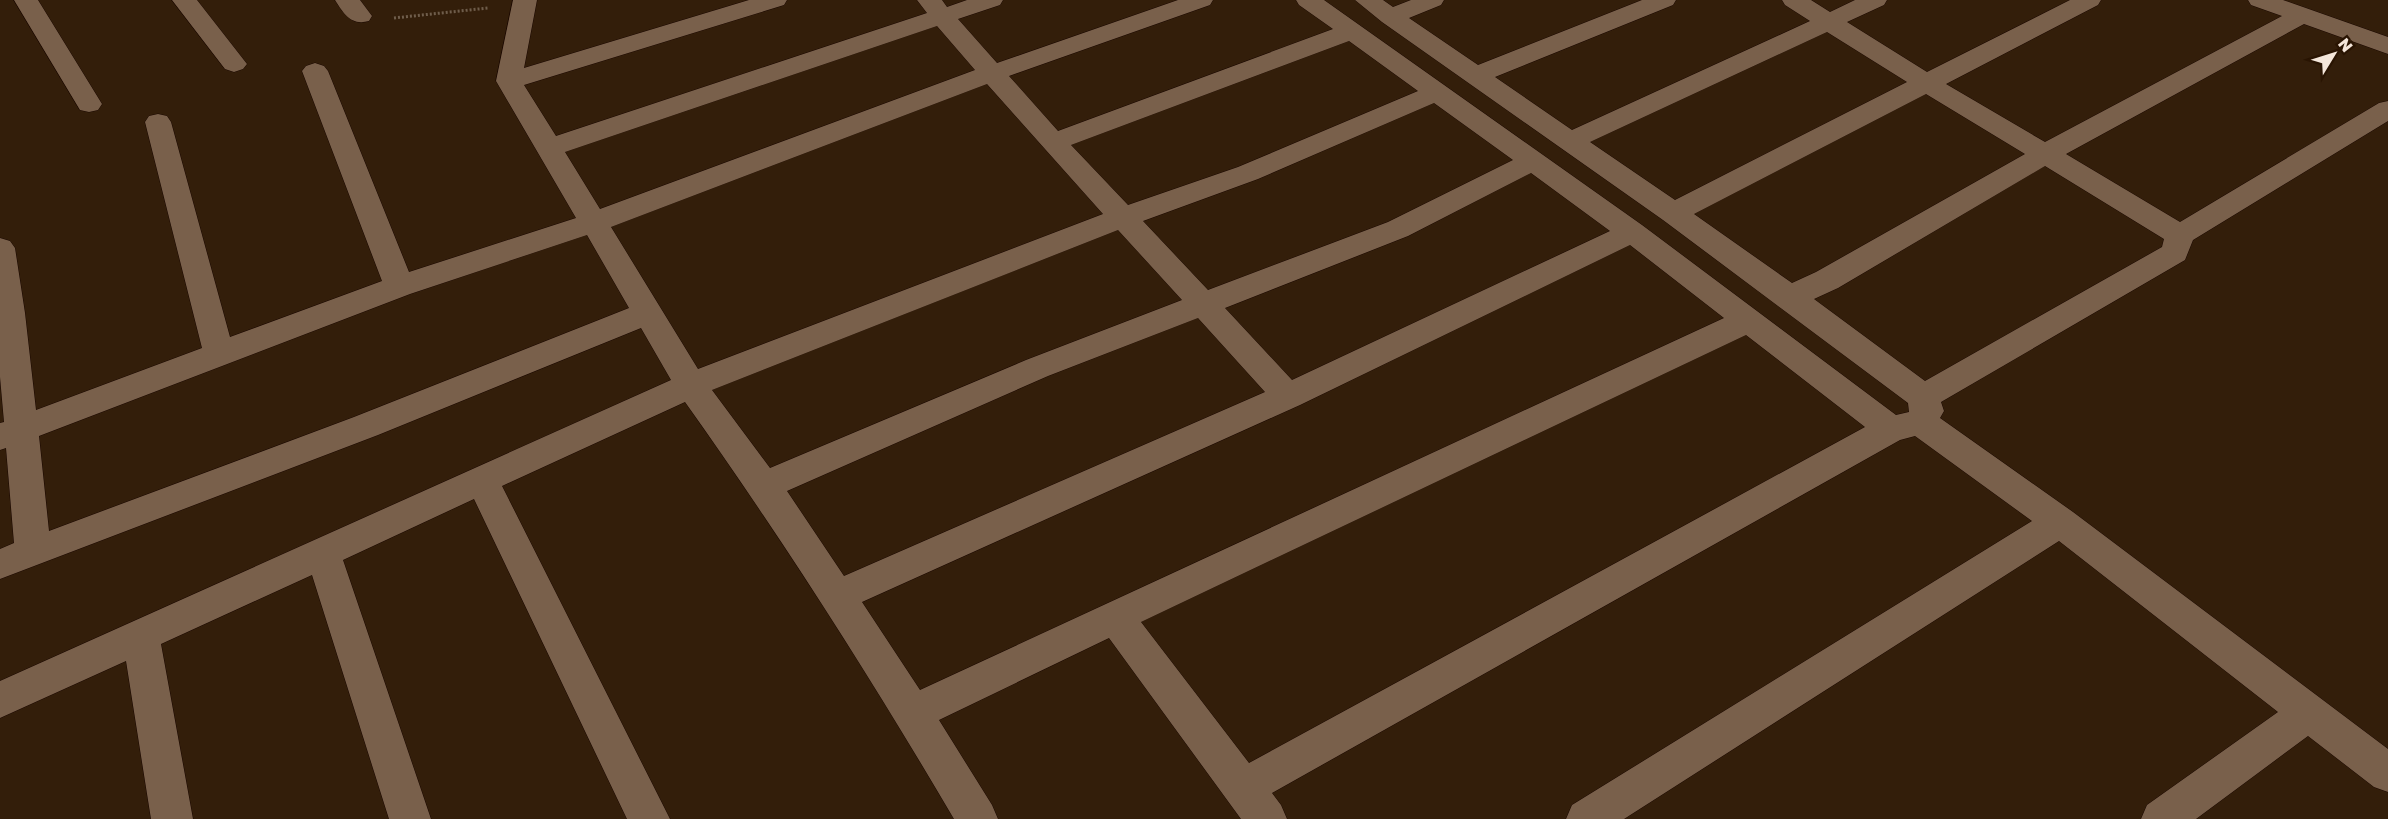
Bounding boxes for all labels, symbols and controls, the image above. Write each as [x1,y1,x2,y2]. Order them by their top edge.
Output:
north arrow [2304,24,2364,84]
text: N [2334,34,2357,56]

